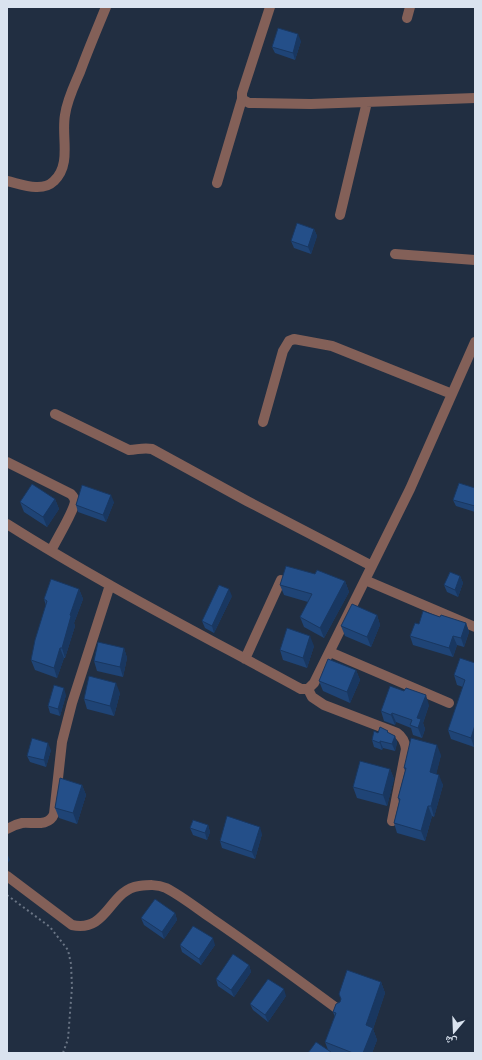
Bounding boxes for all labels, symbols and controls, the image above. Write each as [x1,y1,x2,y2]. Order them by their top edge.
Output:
north arrow [434,1012,474,1052]
text: ش [443,1032,459,1050]

